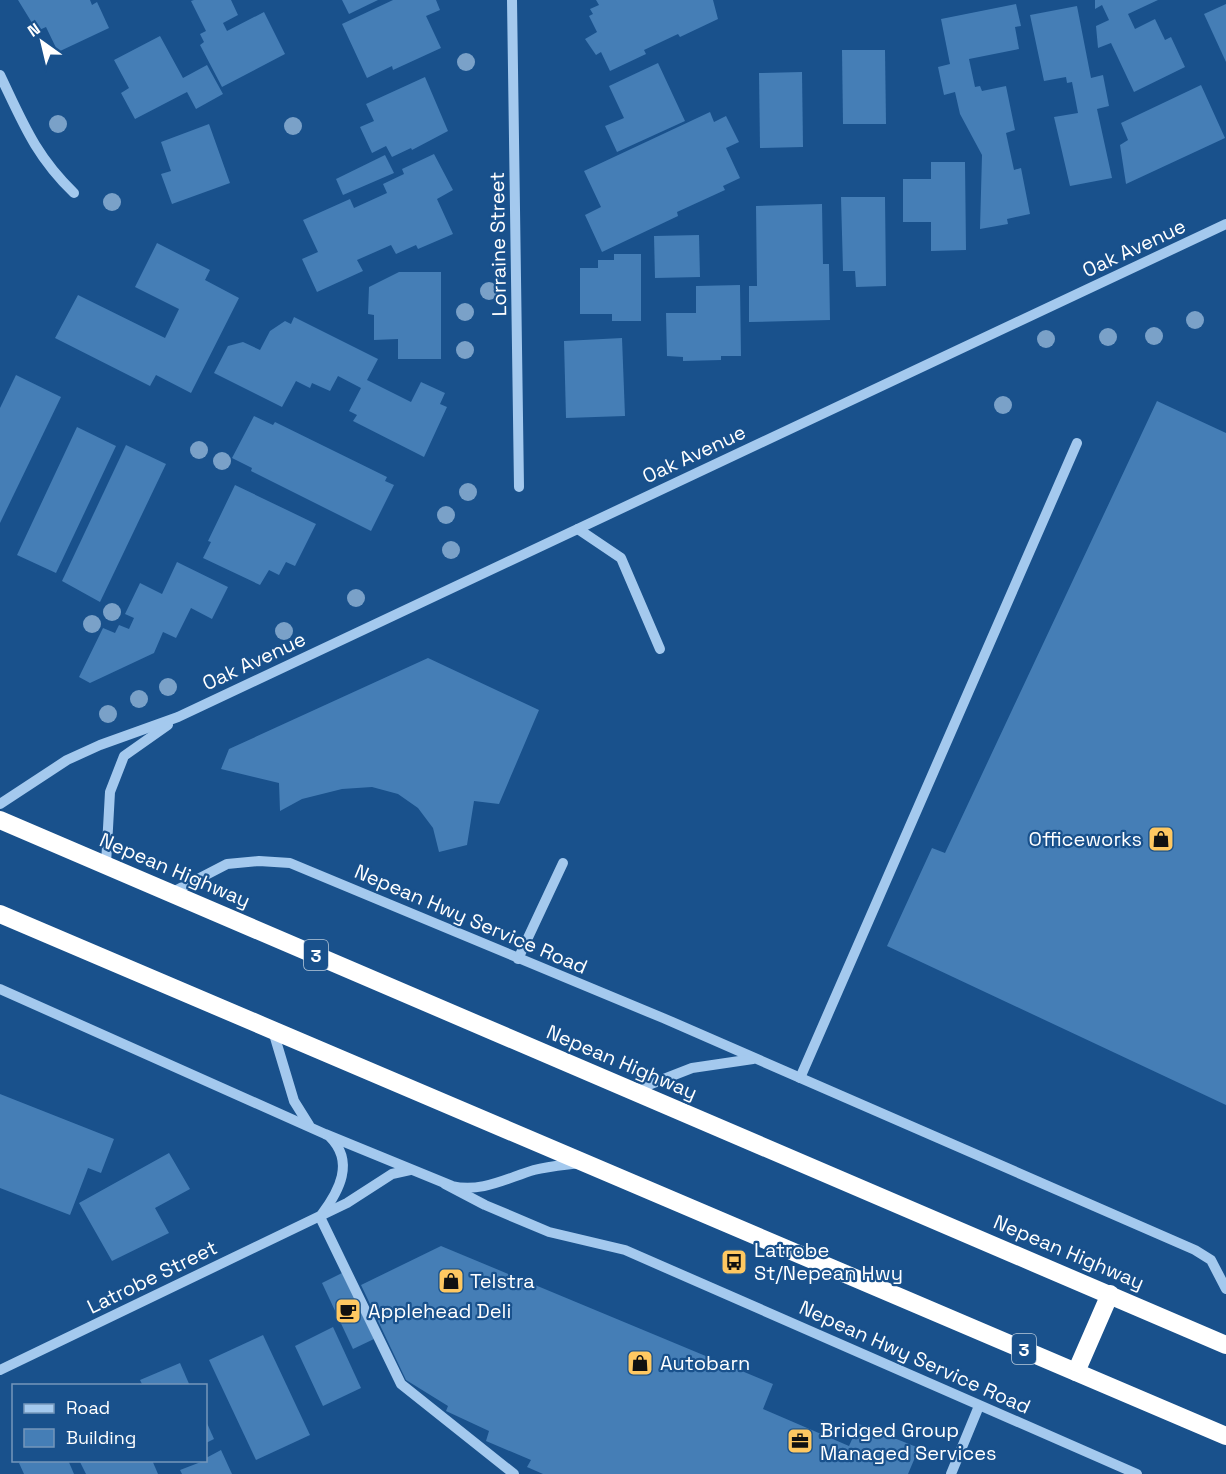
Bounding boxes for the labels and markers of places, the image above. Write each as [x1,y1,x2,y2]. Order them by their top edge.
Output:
shop icon: Officeworks [1146,824,1176,854]
place label: Officeworks [1029,826,1142,852]
place label: Latrobe St/Nepean Hwy [754,1237,903,1286]
bus stop icon: Latrobe St/Nepean Hwy [719,1247,749,1277]
shop icon: Telstra [436,1266,466,1296]
place label: Telstra [470,1268,535,1294]
cafe icon: Applehead Deli [333,1296,363,1326]
place label: Applehead Deli [368,1298,511,1324]
shop icon: Autobarn [625,1348,655,1378]
place label: Autobarn [660,1350,750,1376]
place label: Bridged Group Managed Services [820,1417,997,1466]
office icon: Bridged Group Managed Services [785,1426,815,1456]

